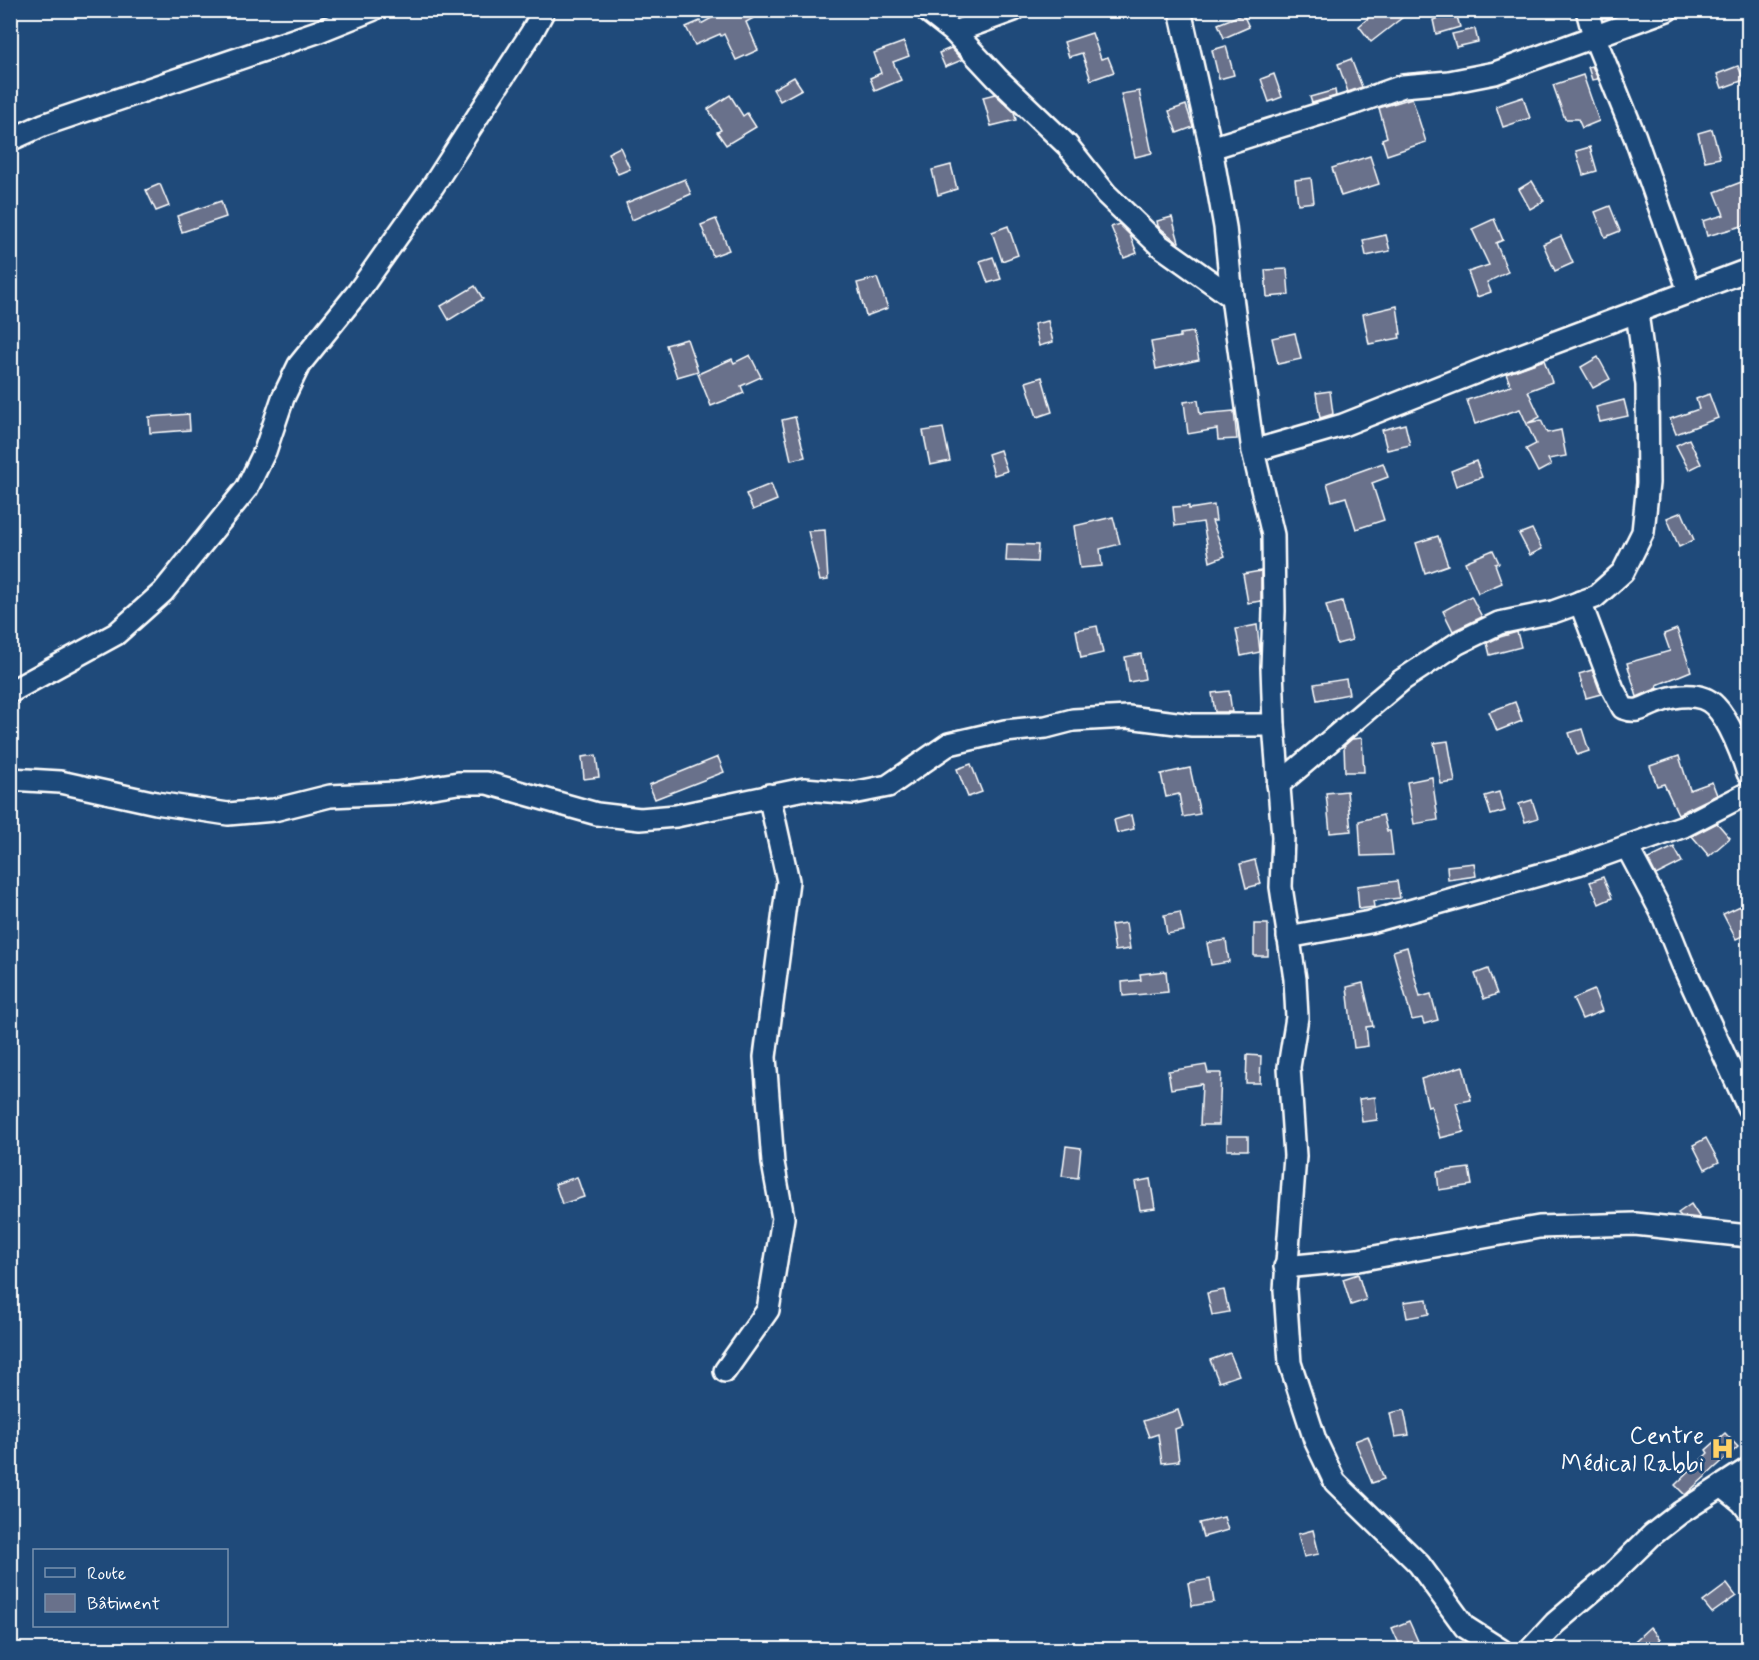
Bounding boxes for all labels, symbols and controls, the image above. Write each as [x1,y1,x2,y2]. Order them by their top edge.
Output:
place label: Centre Médical Rabbi [1561,1421,1704,1480]
hospital icon: Centre Médical Rabbi [1709,1436,1735,1462]
legend [33,1549,228,1627]
text: Route [87,1562,126,1586]
text: Bâtiment [87,1592,160,1616]

